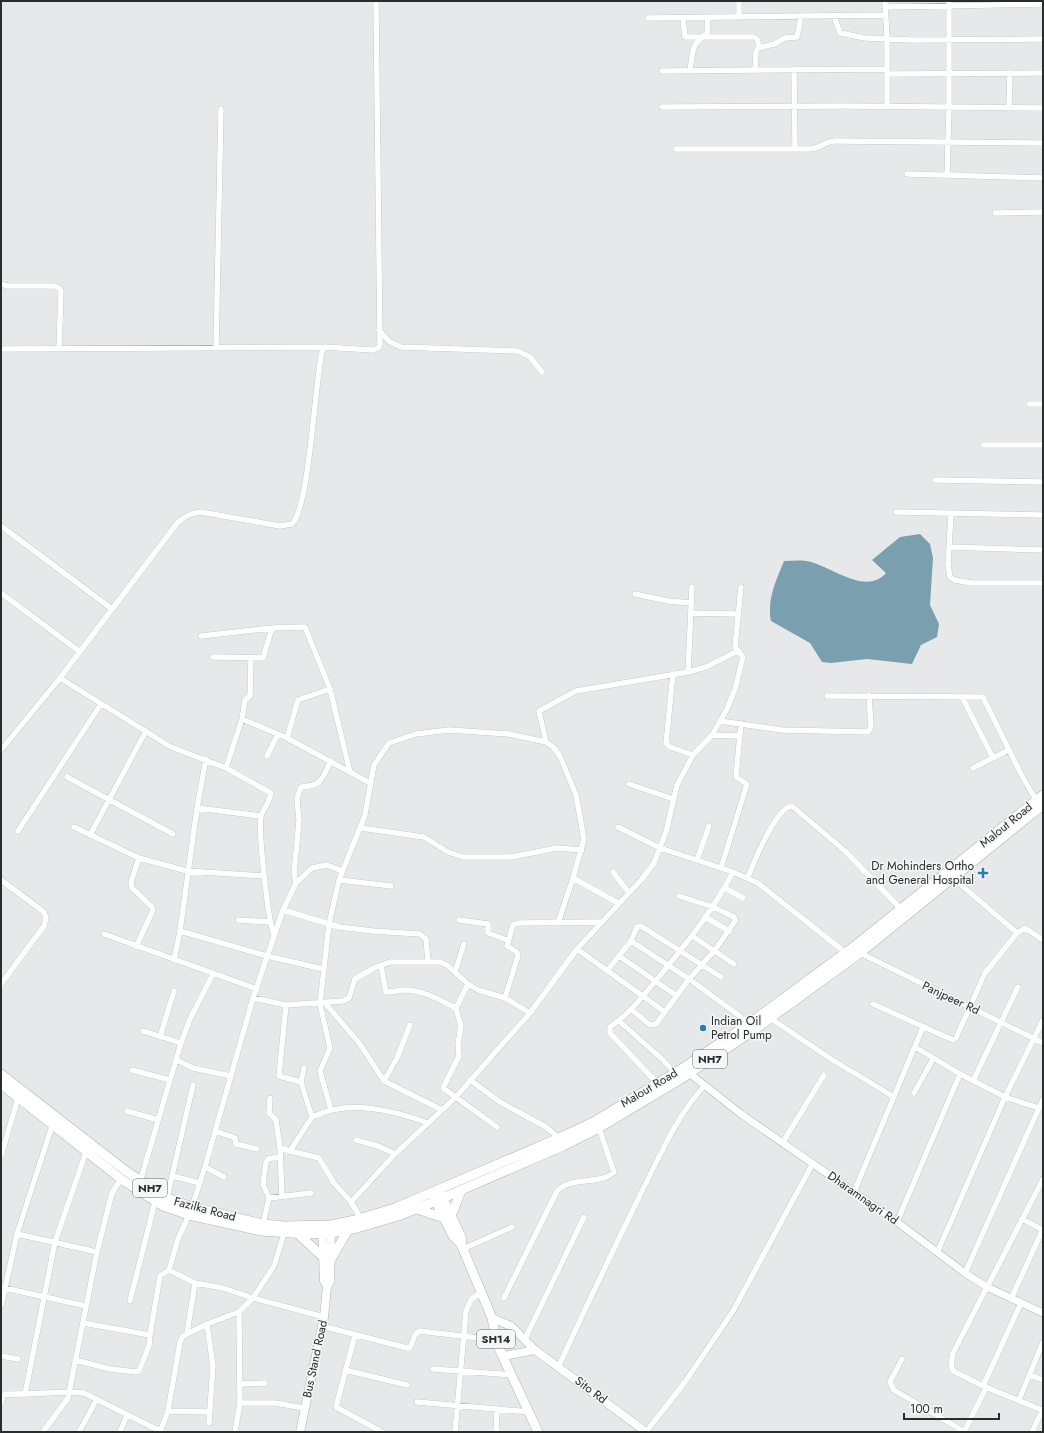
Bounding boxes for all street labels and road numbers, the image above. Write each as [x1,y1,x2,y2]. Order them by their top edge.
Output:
street label: Malout Road [976,798,1036,852]
street label: Panjpeer Rd [919,977,983,1019]
road number: NH7 [693,1050,727,1068]
street label: Malout Road [617,1064,681,1112]
street label: Dharamnagri Rd [824,1167,902,1229]
road number: NH7 [133,1179,167,1197]
street label: Fazilka Road [172,1192,238,1226]
street label: Bus Stand Road [298,1318,332,1400]
road number: SH14 [477,1330,515,1348]
street label: Sito Rd [571,1372,611,1408]

